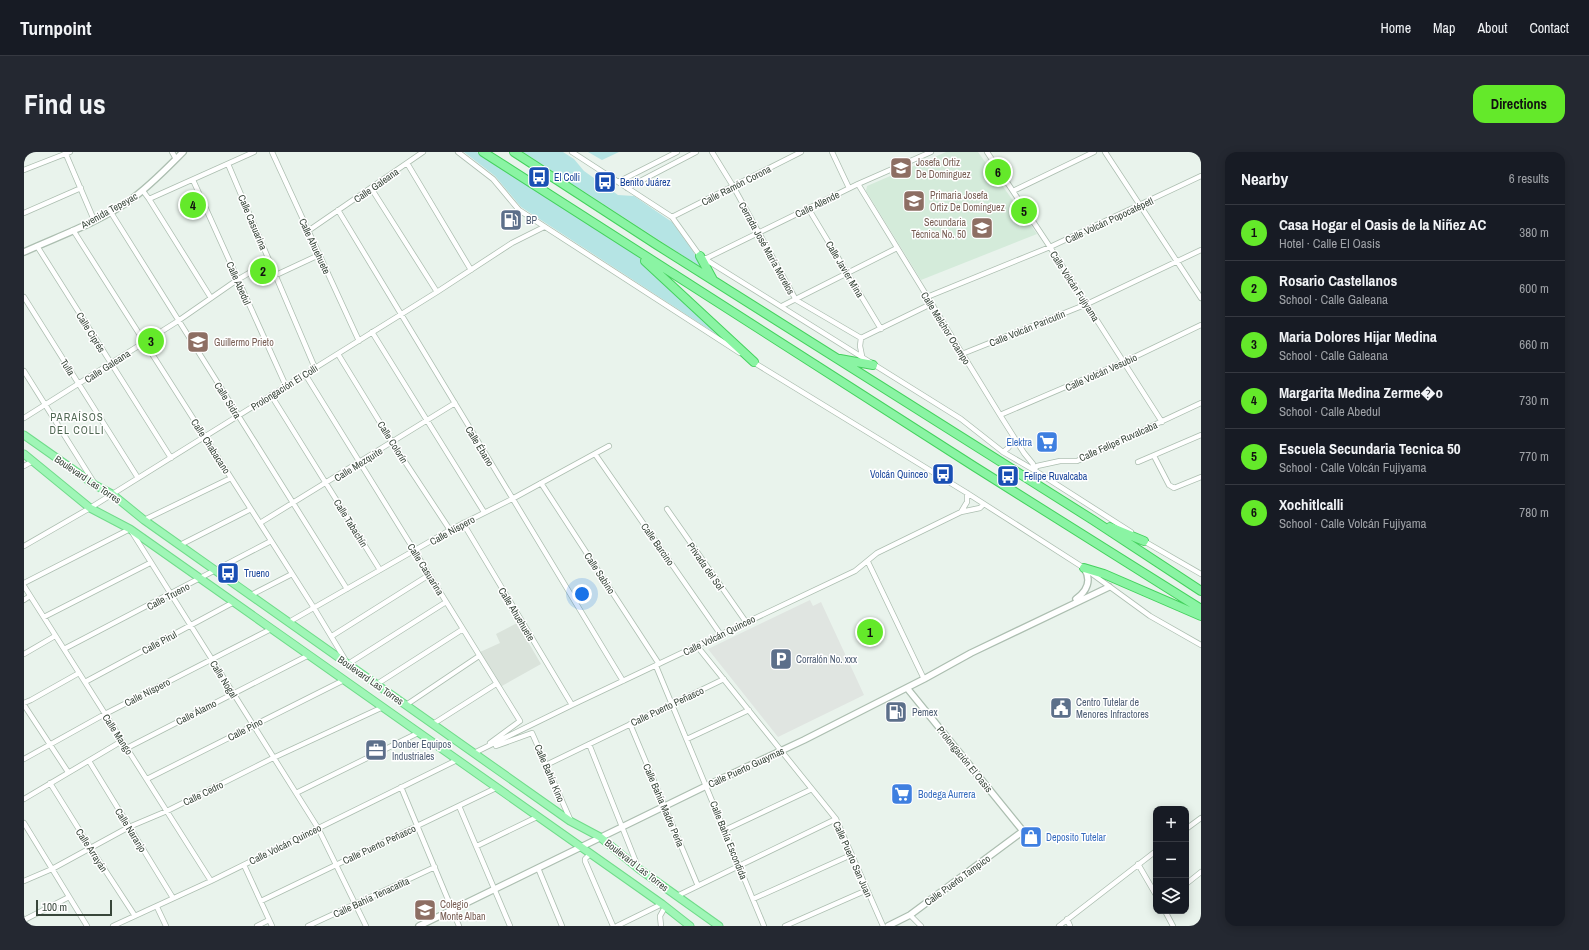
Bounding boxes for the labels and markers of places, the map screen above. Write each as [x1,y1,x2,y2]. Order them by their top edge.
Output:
school or university icon: Josefa Ortiz De Dominguez [888,155,914,181]
place label: Josefa Ortiz De Dominguez [916,156,971,181]
pin: 6 [985,157,1011,187]
bus stop icon: El Colli [526,164,552,190]
bus stop icon: Benito Juárez [592,169,618,195]
place label: El Colli [554,171,580,184]
place label: Benito Juárez [620,176,671,189]
school or university icon: Primaria Josefa Ortiz De Domínguez [901,188,927,214]
place label: Primaria Josefa Ortiz De Domínguez [930,189,1005,214]
pin: 4 [180,190,206,220]
pin: 5 [1011,196,1037,226]
fuel station icon: BP [498,207,524,233]
place label: BP [526,214,537,227]
school or university icon: Secundaria Técnica No. 50 [969,215,995,241]
place label: Secundaria Técnica No. 50 [911,216,966,241]
pin: 2 [250,256,276,286]
pin: 3 [138,326,164,356]
school or university icon: Guillermo Prieto [185,329,211,355]
place label: Guillermo Prieto [214,336,274,349]
supermarket icon: Elektra [1034,429,1060,455]
place label: Elektra [1006,436,1032,449]
bus stop icon: Volcán Quinceo [930,461,956,487]
bus stop icon: Felipe Ruvalcaba [995,463,1021,489]
place label: Volcán Quinceo [870,468,928,481]
place label: Felipe Ruvalcaba [1024,470,1088,483]
bus stop icon: Trueno [215,560,241,586]
place label: Trueno [244,567,270,580]
pin: 1 [857,617,883,647]
parking icon: Corralón No. xxx [768,646,794,672]
place label: Corralón No. xxx [796,653,858,666]
public building icon: Centro Tutelar de Menores Infractores [1048,695,1074,721]
place label: Centro Tutelar de Menores Infractores [1076,696,1149,721]
fuel station icon: Pemex [883,699,909,725]
place label: Pemex [912,706,938,719]
office icon: Donber Equipos Industriales [363,737,389,763]
place label: Donber Equipos Industriales [392,738,451,763]
supermarket icon: Bodega Aurrera [889,781,915,807]
place label: Bodega Aurrera [918,788,976,801]
shop icon: Deposito Tutelar [1018,824,1044,850]
place label: Deposito Tutelar [1046,831,1106,844]
school or university icon: Colegio Monte Alban [412,897,438,923]
place label: Colegio Monte Alban [440,898,486,923]

